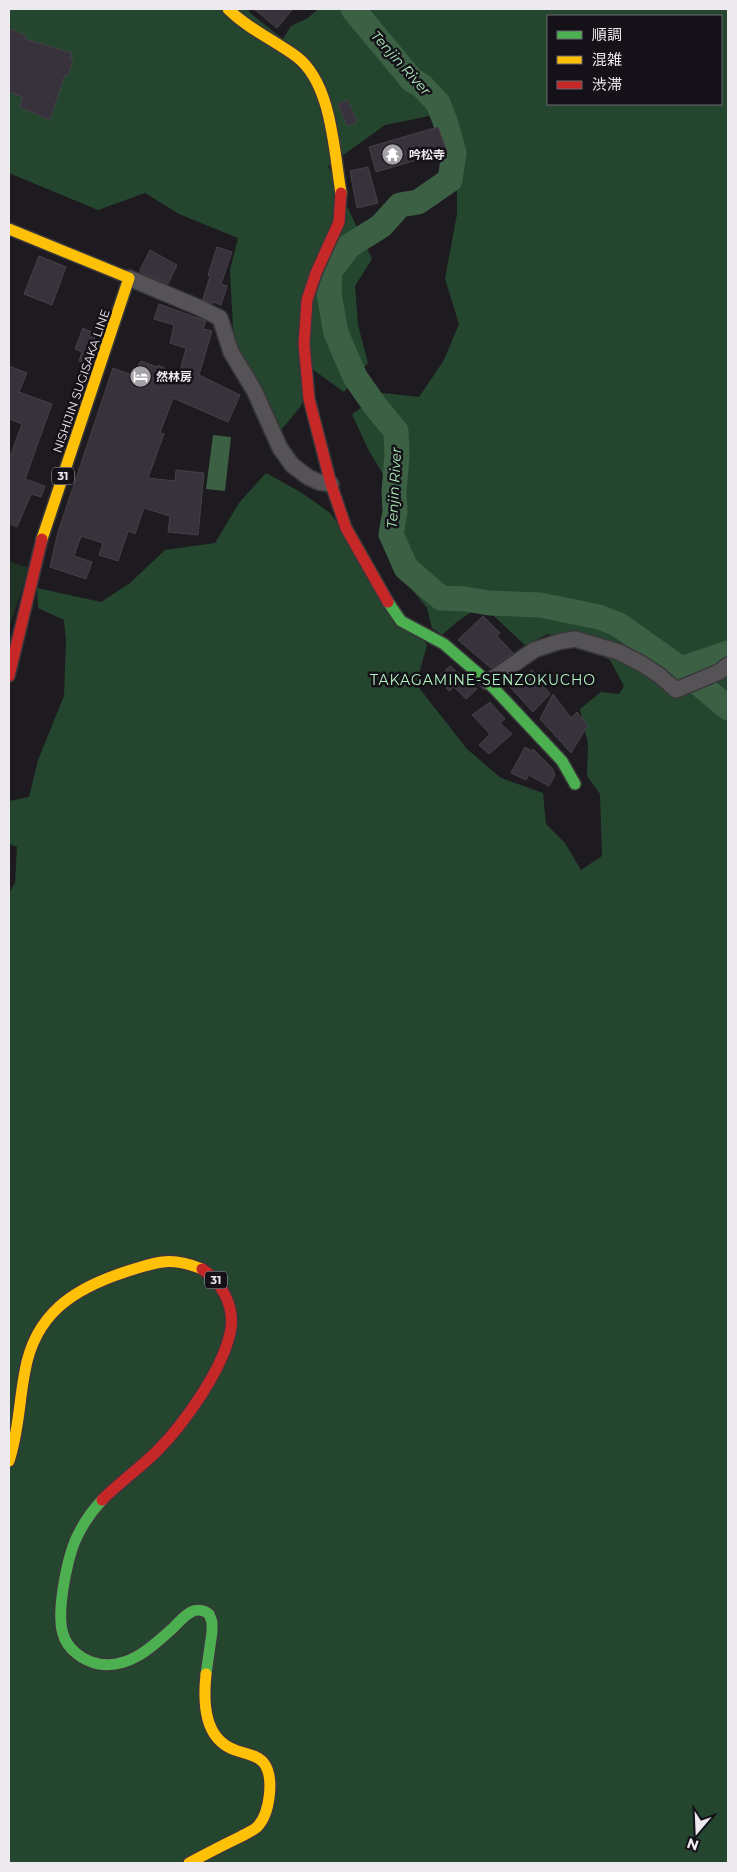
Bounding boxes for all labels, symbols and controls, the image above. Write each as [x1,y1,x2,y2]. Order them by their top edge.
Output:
legend [547,15,722,105]
text: 順調 [592,25,622,44]
water label: Tenjin River [367,27,435,99]
text: 混雑 [592,50,622,69]
text: 渋滞 [592,75,622,94]
temple icon: 吟松寺 [381,142,405,166]
place label: 吟松寺 [409,147,445,162]
street label: NISHIJIN SUGISAKA LINE [49,307,113,455]
hotel icon: 然林房 [128,364,152,388]
place label: 然林房 [156,369,192,384]
water label: Tenjin River [383,447,405,529]
road number: 31 [52,468,74,484]
district label: TAKAGAMINE-SENZOKUCHO [370,671,596,689]
road number: 31 [205,1272,227,1288]
north arrow [672,1807,722,1857]
text: N [684,1834,701,1855]

